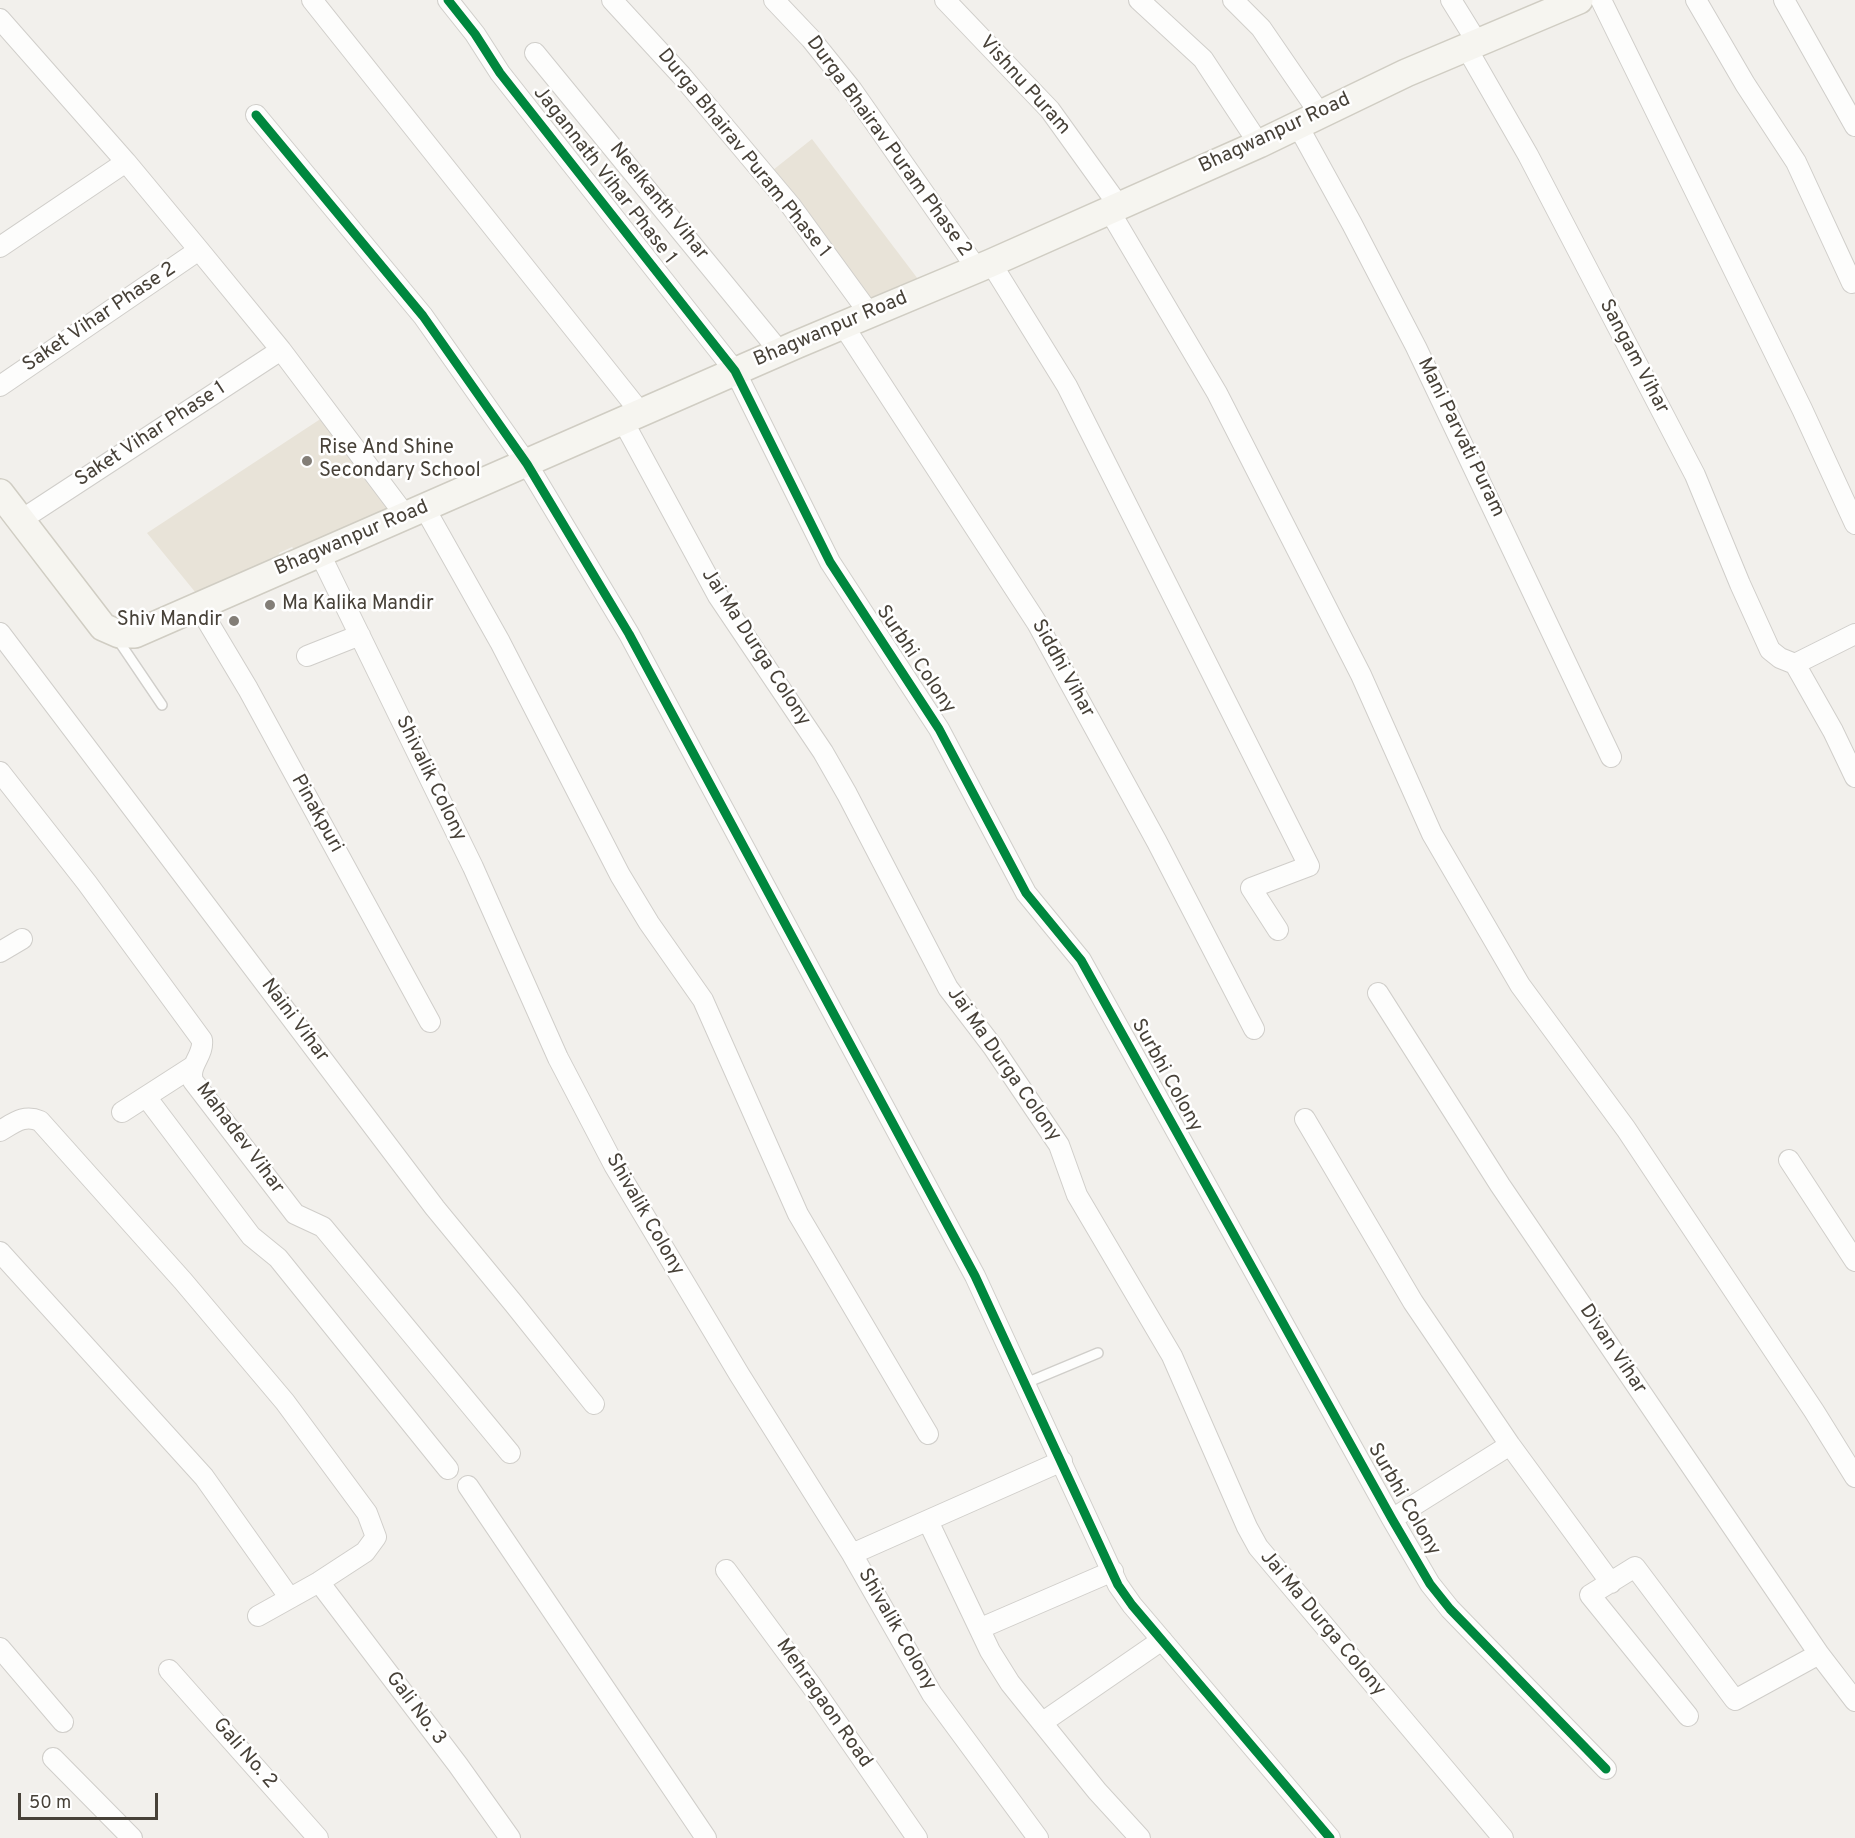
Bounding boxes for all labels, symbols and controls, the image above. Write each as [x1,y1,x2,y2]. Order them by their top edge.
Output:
street label: Durga Bhairav Puram Phase 2 [800,32,976,262]
street label: Vishnu Puram [973,32,1075,140]
street label: Durga Bhairav Puram Phase 1 [651,45,835,263]
street label: Jagannath Vihar Phase 1 [527,82,681,270]
street label: Bhagwanpur Road [1195,88,1355,180]
street label: Neelkanth Vihar [603,138,713,266]
street label: Saket Vihar Phase 2 [19,258,181,378]
street label: Bhagwanpur Road [751,287,911,373]
street label: Sangam Vihar [1593,296,1673,418]
street label: Mani Parvati Puram [1411,355,1509,521]
street label: Saket Vihar Phase 1 [71,377,231,493]
place label: Rise And Shine Secondary School [319,437,481,484]
marker: Rise And Shine Secondary School [300,454,314,468]
street label: Bhagwanpur Road [272,496,432,582]
street label: Jai Ma Durga Colony [695,565,815,731]
place label: Ma Kalika Mandir [282,593,434,617]
marker: Ma Kalika Mandir [263,598,277,612]
street label: Surbhi Colony [870,601,960,719]
place label: Shiv Mandir [117,609,222,633]
marker: Shiv Mandir [227,614,241,628]
street label: Siddhi Vihar [1025,616,1099,722]
street label: Shivalik Colony [389,712,471,846]
street label: Pinakpuri [285,771,347,857]
street label: Naini Vihar [255,975,333,1067]
street label: Jai Ma Durga Colony [941,983,1065,1147]
street label: Surbhi Colony [1125,1015,1207,1137]
street label: Mahadev Vihar [189,1079,289,1199]
street label: Shivalik Colony [599,1150,689,1280]
street label: Divan Vihar [1573,1300,1651,1400]
street label: Surbhi Colony [1361,1440,1445,1560]
street label: Jai Ma Durga Colony [1254,1546,1390,1702]
street label: Shivalik Colony [851,1565,941,1695]
street label: Mehragaon Road [770,1635,876,1773]
street label: Gali No. 3 [380,1668,450,1750]
street label: Gali No. 2 [207,1714,281,1794]
scale bar [21,1781,160,1819]
text: 50 m [29,1792,71,1815]

